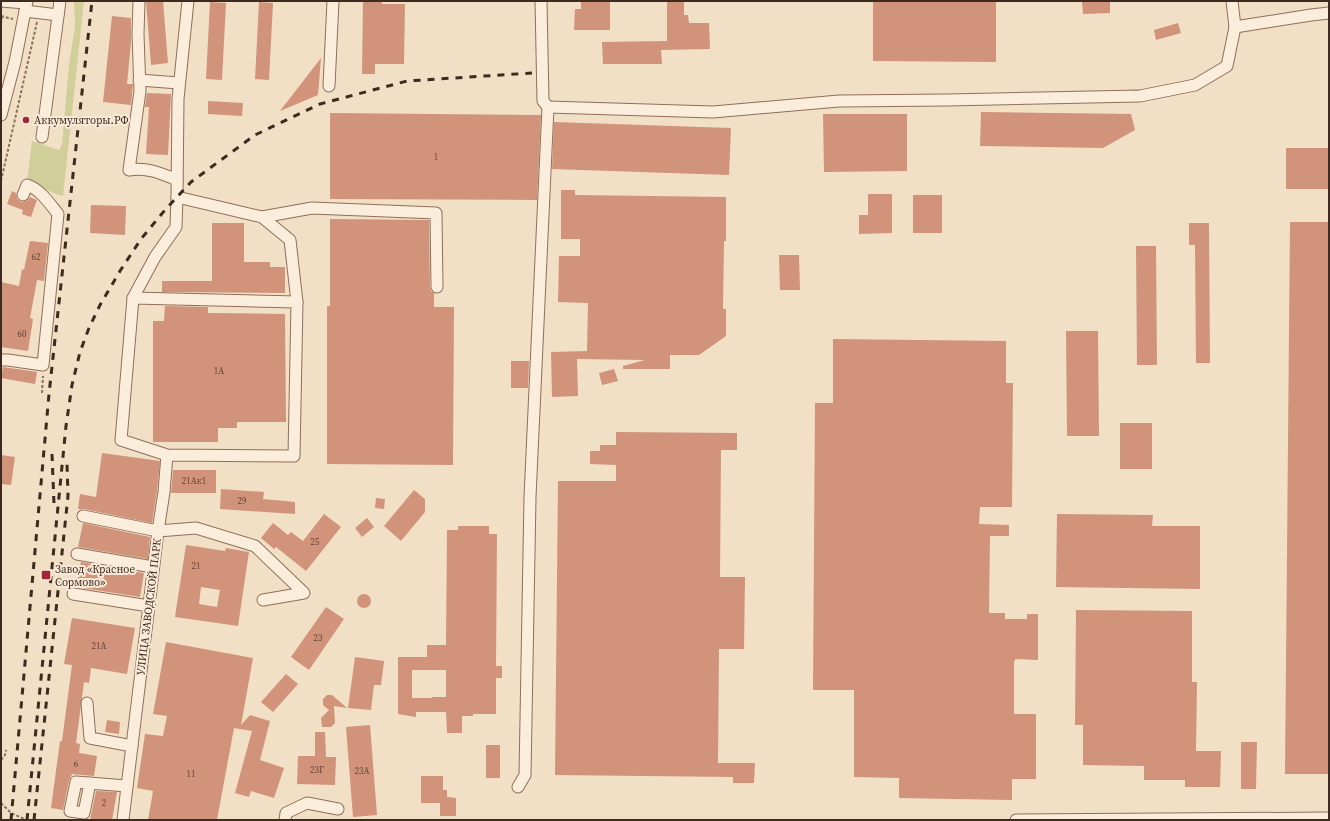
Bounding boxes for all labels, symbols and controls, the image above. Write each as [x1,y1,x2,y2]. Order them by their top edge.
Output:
place label: Аккумуляторы.РФ [34,113,128,128]
marker: Аккумуляторы.РФ [21,115,31,125]
house number: 1 [434,151,438,163]
house number: 62 [31,251,41,263]
house number: 60 [17,328,27,340]
house number: 1А [214,365,224,377]
house number: 21Ак1 [182,475,206,487]
house number: 29 [237,495,247,507]
house number: 25 [310,536,320,548]
street label: УЛИЦА ЗАВОДСКОЙ ПАРК [133,537,165,676]
house number: 21 [191,560,201,572]
place label: Завод «Красное Сормово» [55,562,135,590]
marker: Завод «Красное Сормово» [40,569,52,581]
house number: 23 [313,632,323,644]
house number: 21А [92,640,107,652]
house number: 6 [74,758,79,770]
house number: 23Г [310,764,324,776]
house number: 23А [355,765,370,777]
house number: 11 [186,768,196,780]
house number: 2 [102,797,107,809]

